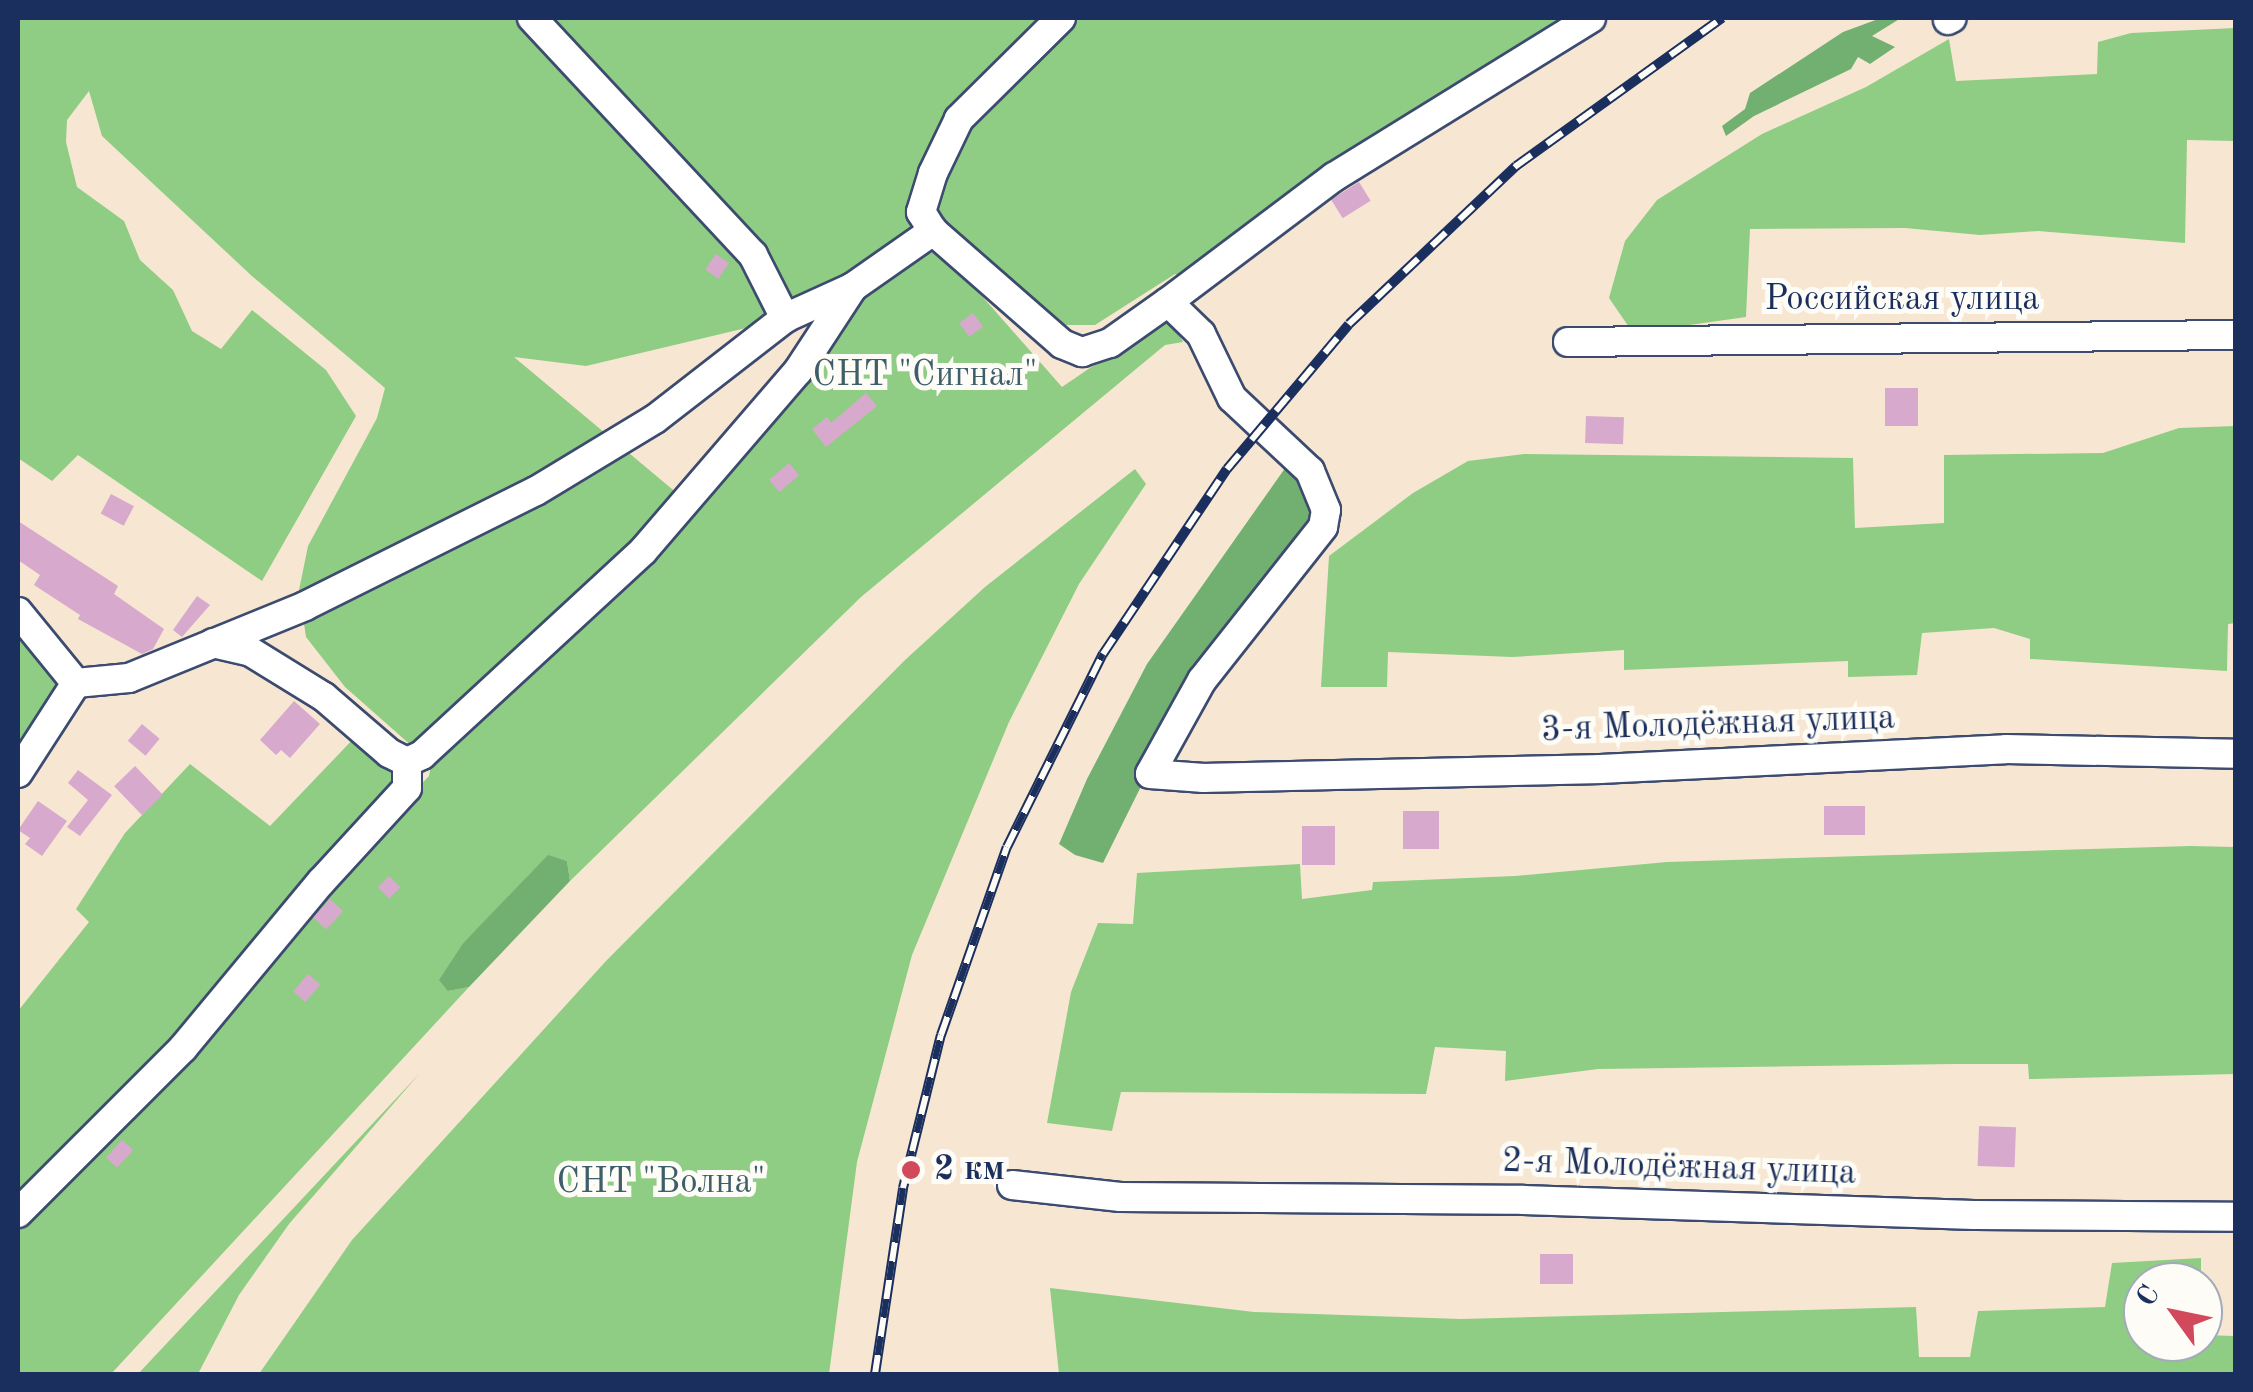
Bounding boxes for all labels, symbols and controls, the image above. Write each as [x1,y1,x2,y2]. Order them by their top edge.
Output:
street label: Российская улица [1764,279,2040,321]
park label: СНТ "Сигнал" [812,355,1038,397]
street label: 3-я Молодёжная улица [1540,698,1896,752]
street label: 2-я Молодёжная улица [1501,1141,1857,1195]
place label: 2 км [934,1149,1005,1191]
marker: 2 км [898,1157,924,1183]
park label: СНТ "Волна" [556,1162,766,1204]
north arrow [2123,1262,2223,1362]
text: С [2133,1281,2166,1312]

